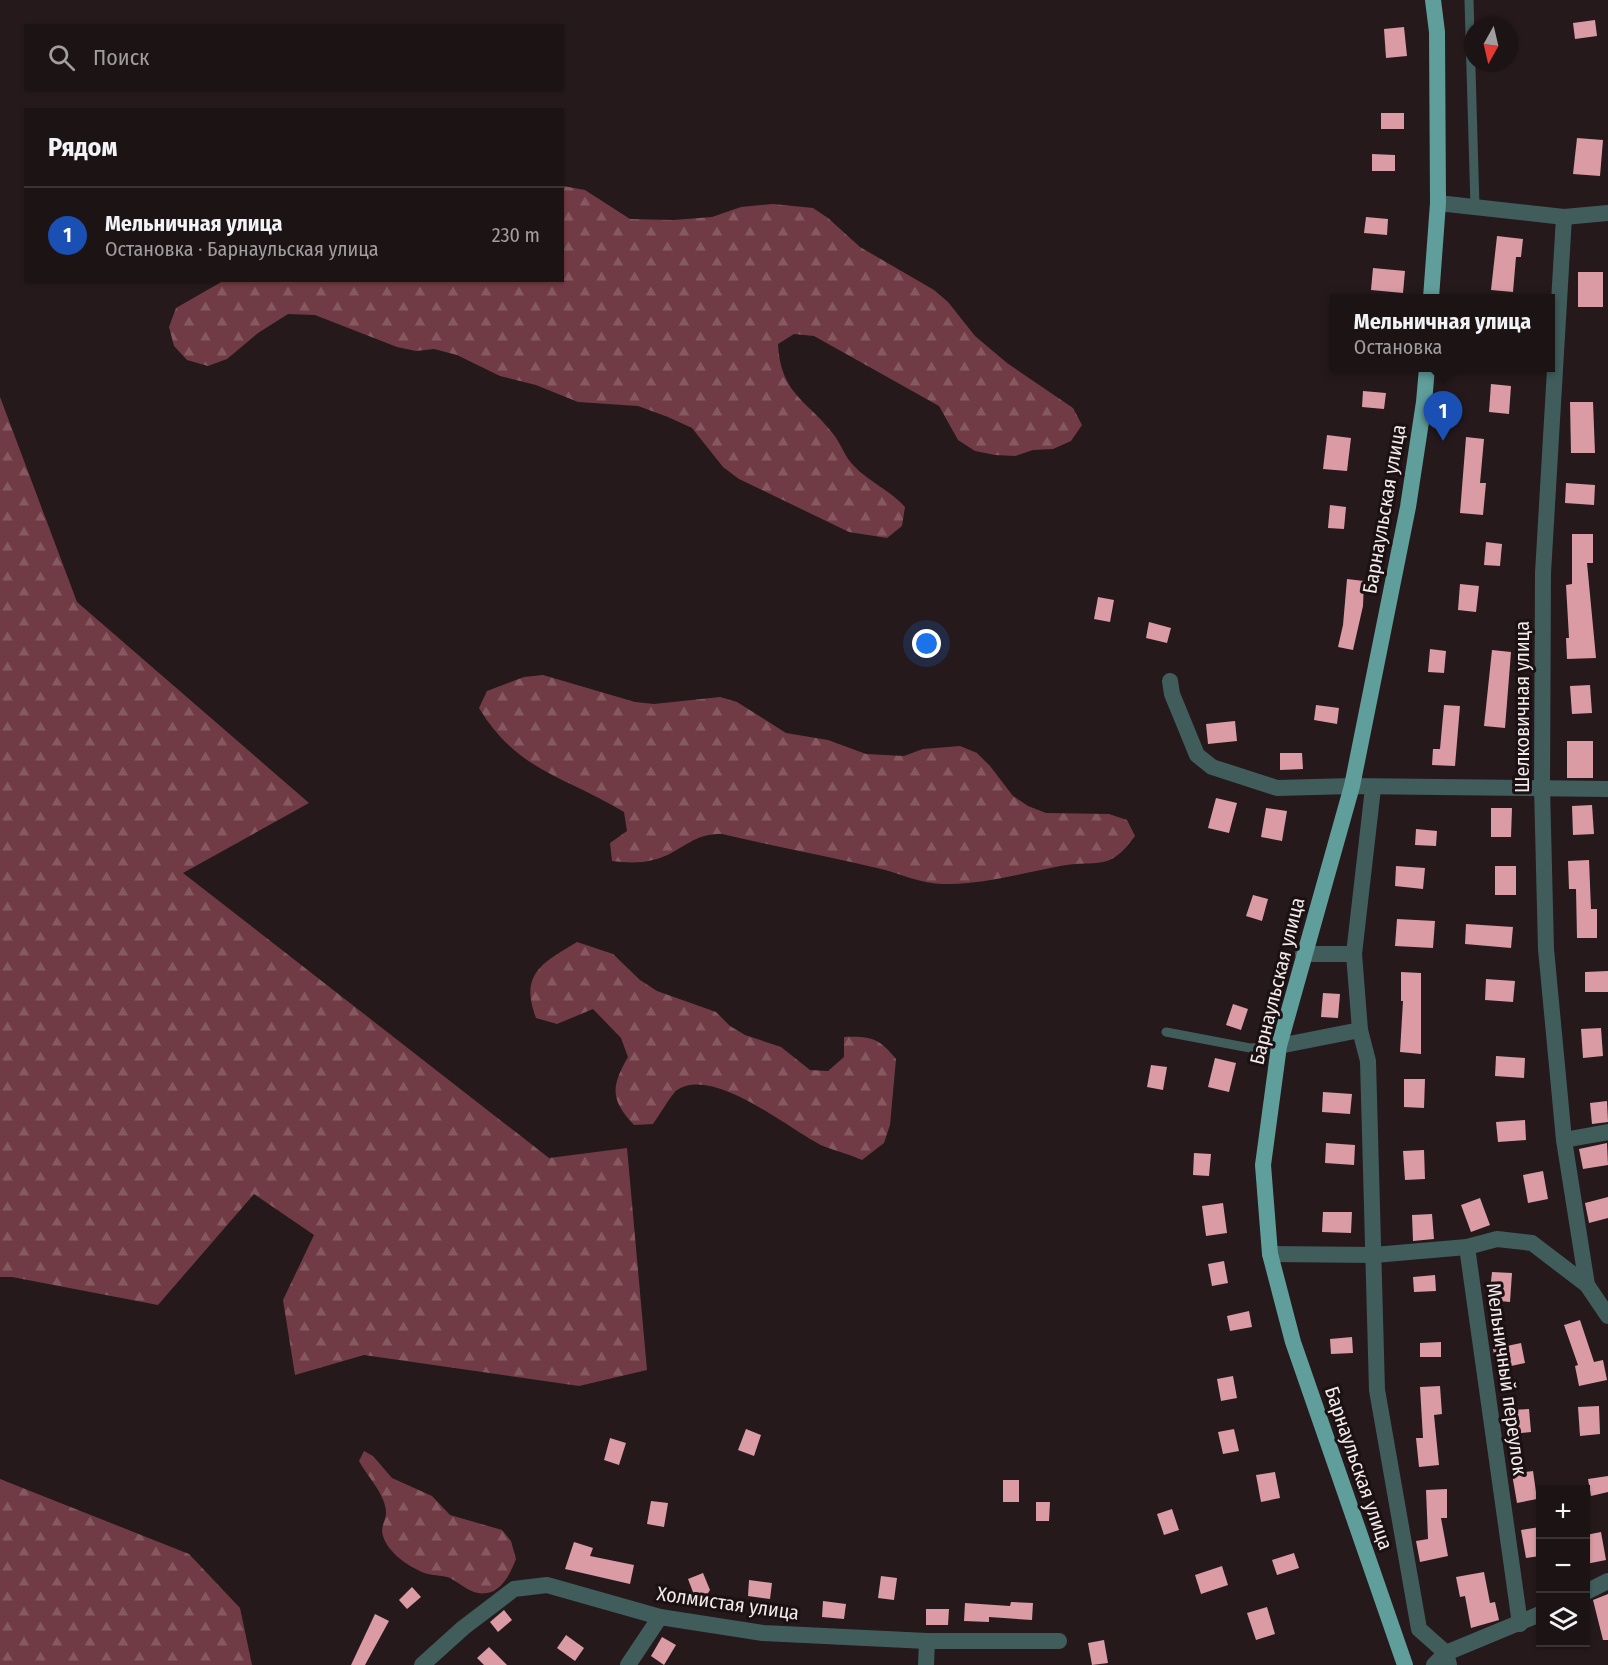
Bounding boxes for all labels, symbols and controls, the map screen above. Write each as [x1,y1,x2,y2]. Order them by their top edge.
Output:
north arrow [1464,18,1518,72]
search box [24,24,564,90]
icon: search [45,41,78,74]
text: Поиск [93,44,149,71]
text: Рядом [48,132,117,163]
text: Мельничная улица [105,210,282,237]
text: 1 [63,223,72,247]
text: 230 m [492,223,540,247]
text: Остановка · Барнаульская улица [105,237,379,261]
popup [1330,294,1555,372]
text: Мельничная улица [1354,308,1531,335]
text: Остановка [1354,335,1442,359]
pin: 1 [1424,392,1462,441]
street label: Барнаульская улица [1357,422,1411,596]
street label: Шелковичная улица [1510,621,1534,793]
your location [912,629,941,658]
street label: Барнаульская улица [1245,895,1309,1067]
street label: Мельничный переулок [1482,1281,1532,1477]
street label: Барнаульская улица [1320,1383,1398,1553]
map controls [1536,1485,1590,1647]
button: + [1536,1485,1590,1539]
button: − [1536,1539,1590,1593]
street label: Холмистая улица [655,1581,801,1625]
button: layers [1536,1593,1590,1647]

